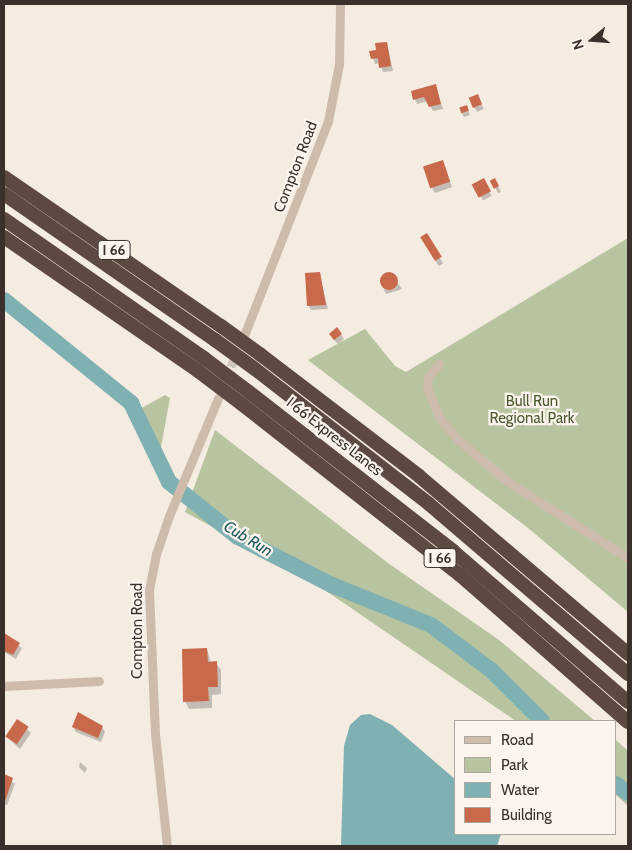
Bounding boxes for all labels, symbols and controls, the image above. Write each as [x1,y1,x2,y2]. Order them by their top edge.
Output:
north arrow [567,15,617,65]
text: N [568,37,588,52]
street label: Compton Road [270,119,322,215]
road number: I 66 [96,238,132,262]
park label: Bull Run Regional Park [489,392,575,427]
street label: I 66 Express Lanes [283,394,385,480]
water label: Cub Run [220,517,276,561]
road number: I 66 [422,546,458,570]
street label: Compton Road [129,583,147,679]
legend [454,720,617,835]
text: Road [501,731,534,749]
text: Park [501,756,528,774]
text: Water [501,781,539,799]
text: Building [501,806,552,824]

